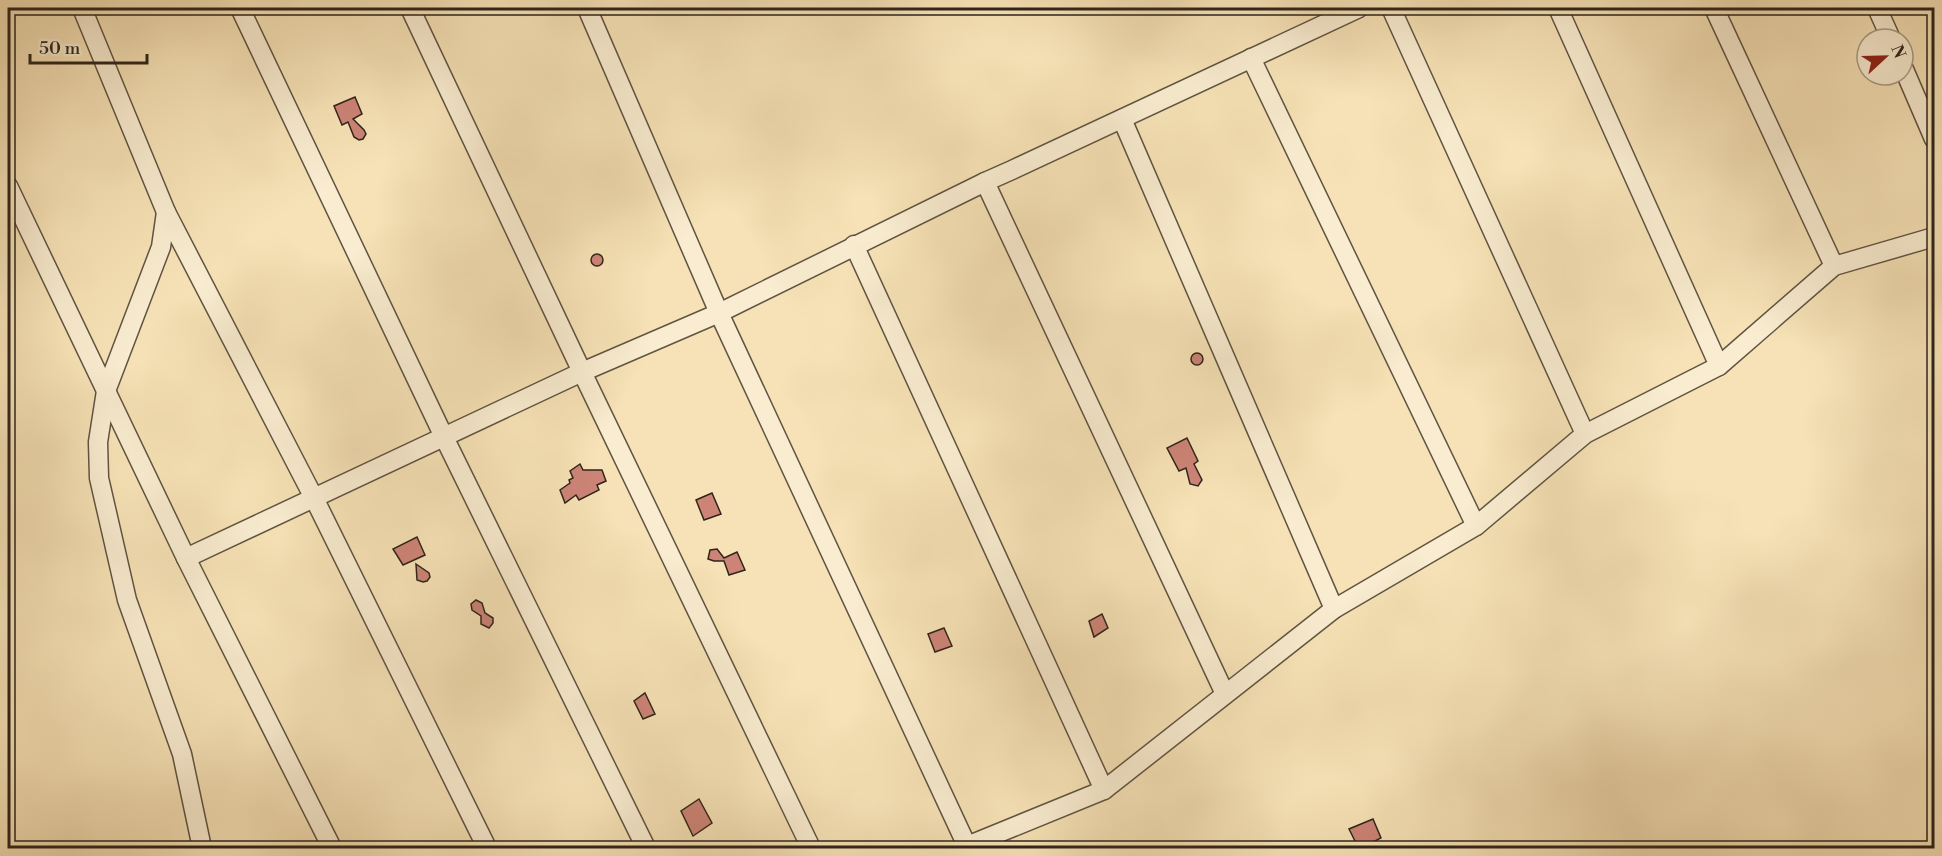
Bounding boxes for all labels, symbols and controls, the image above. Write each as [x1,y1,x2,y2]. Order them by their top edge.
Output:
scale bar [30,27,147,65]
north arrow [1855,27,1915,87]
text: 50 m [39,37,81,60]
text: N [1886,42,1910,62]

